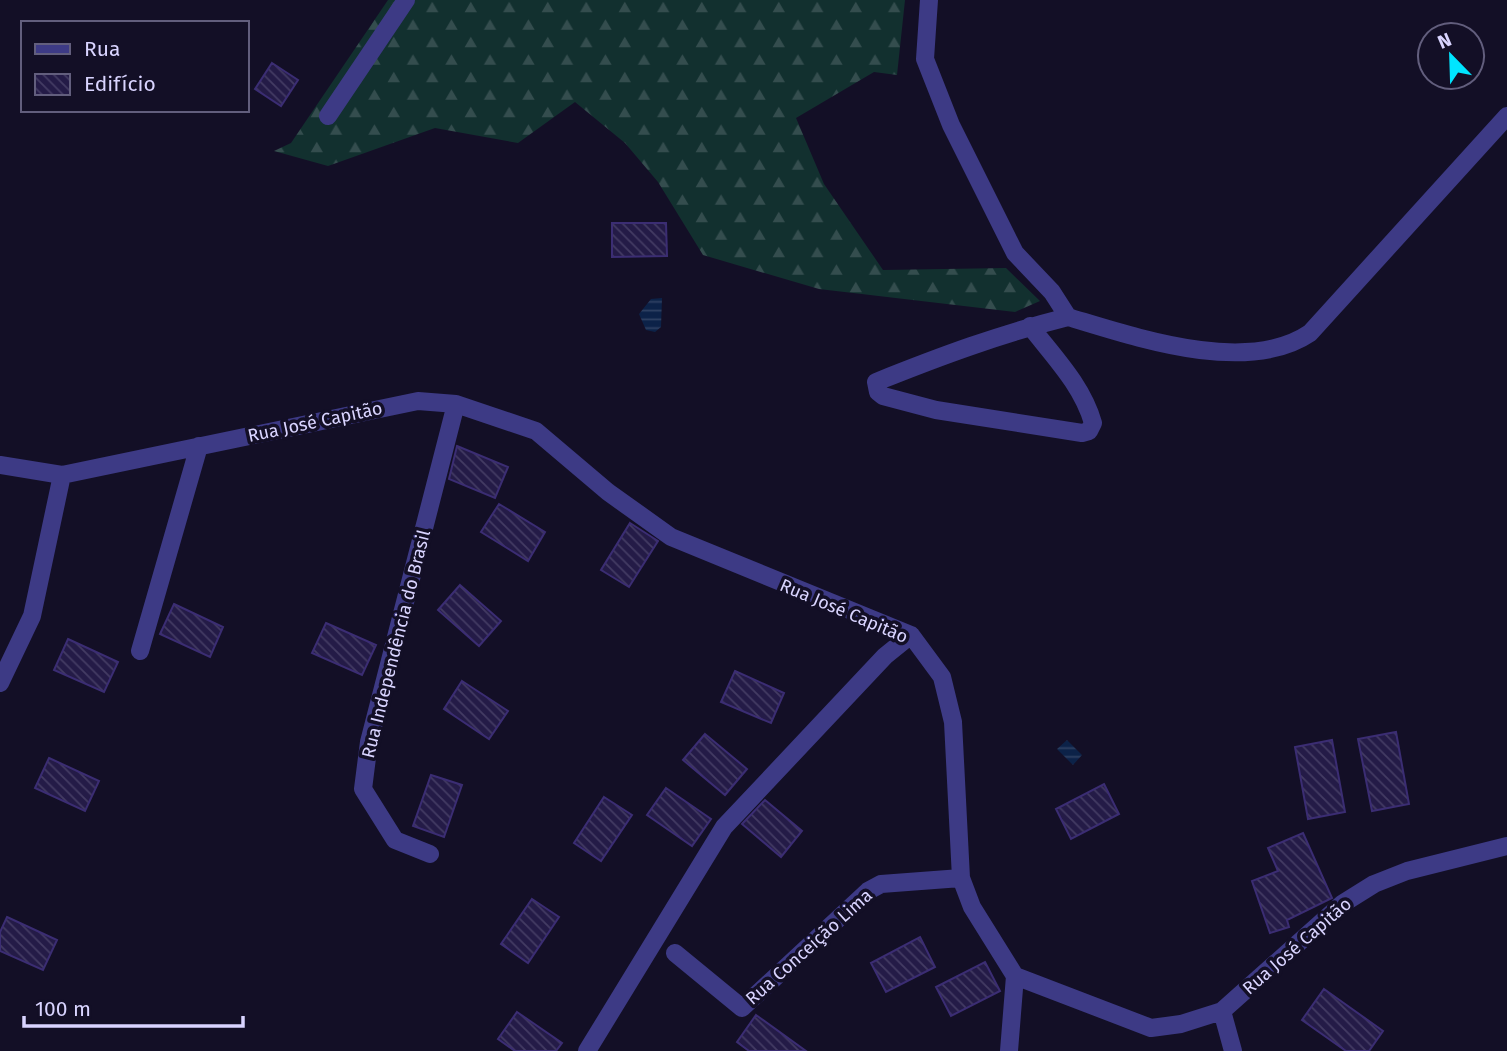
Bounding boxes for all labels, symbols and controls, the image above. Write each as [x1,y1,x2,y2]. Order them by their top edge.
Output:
legend [21,21,248,112]
north arrow [1416,21,1486,91]
text: N [1434,28,1455,54]
text: Rua [84,36,120,62]
text: Edifício [84,71,156,97]
street label: Rua José Capitão [246,397,384,447]
street label: Rua Independência do Brasil [357,528,435,760]
street label: Rua José Capitão [777,574,911,648]
street label: Rua Conceição Lima [741,884,877,1010]
street label: Rua José Capitão [1238,893,1356,999]
scale bar [24,984,243,1028]
text: 100 m [35,996,91,1022]

